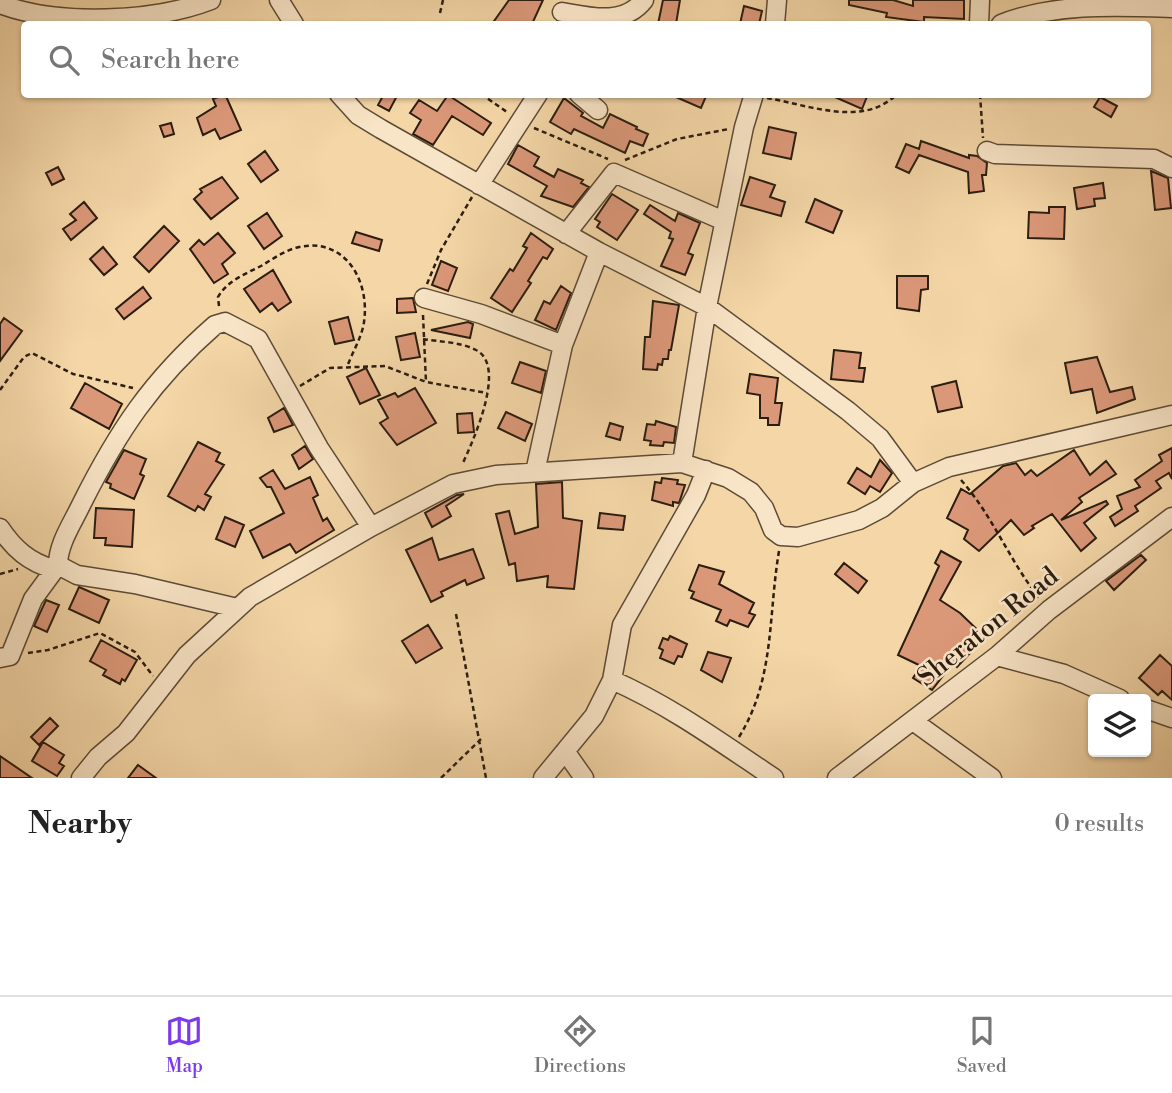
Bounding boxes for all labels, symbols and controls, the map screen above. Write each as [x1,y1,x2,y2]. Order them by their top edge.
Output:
search box [21,21,1151,98]
icon: search [45,41,83,79]
text: Search here [101,44,240,76]
street label: Sheraton Road [911,560,1065,694]
map controls [1088,694,1151,757]
button: layers [1088,694,1151,757]
text: Nearby [28,805,132,843]
text: 0 results [1054,810,1144,838]
tab: Map [165,1012,203,1078]
tab: Directions [534,1012,626,1078]
tab: Saved [957,1012,1007,1078]

